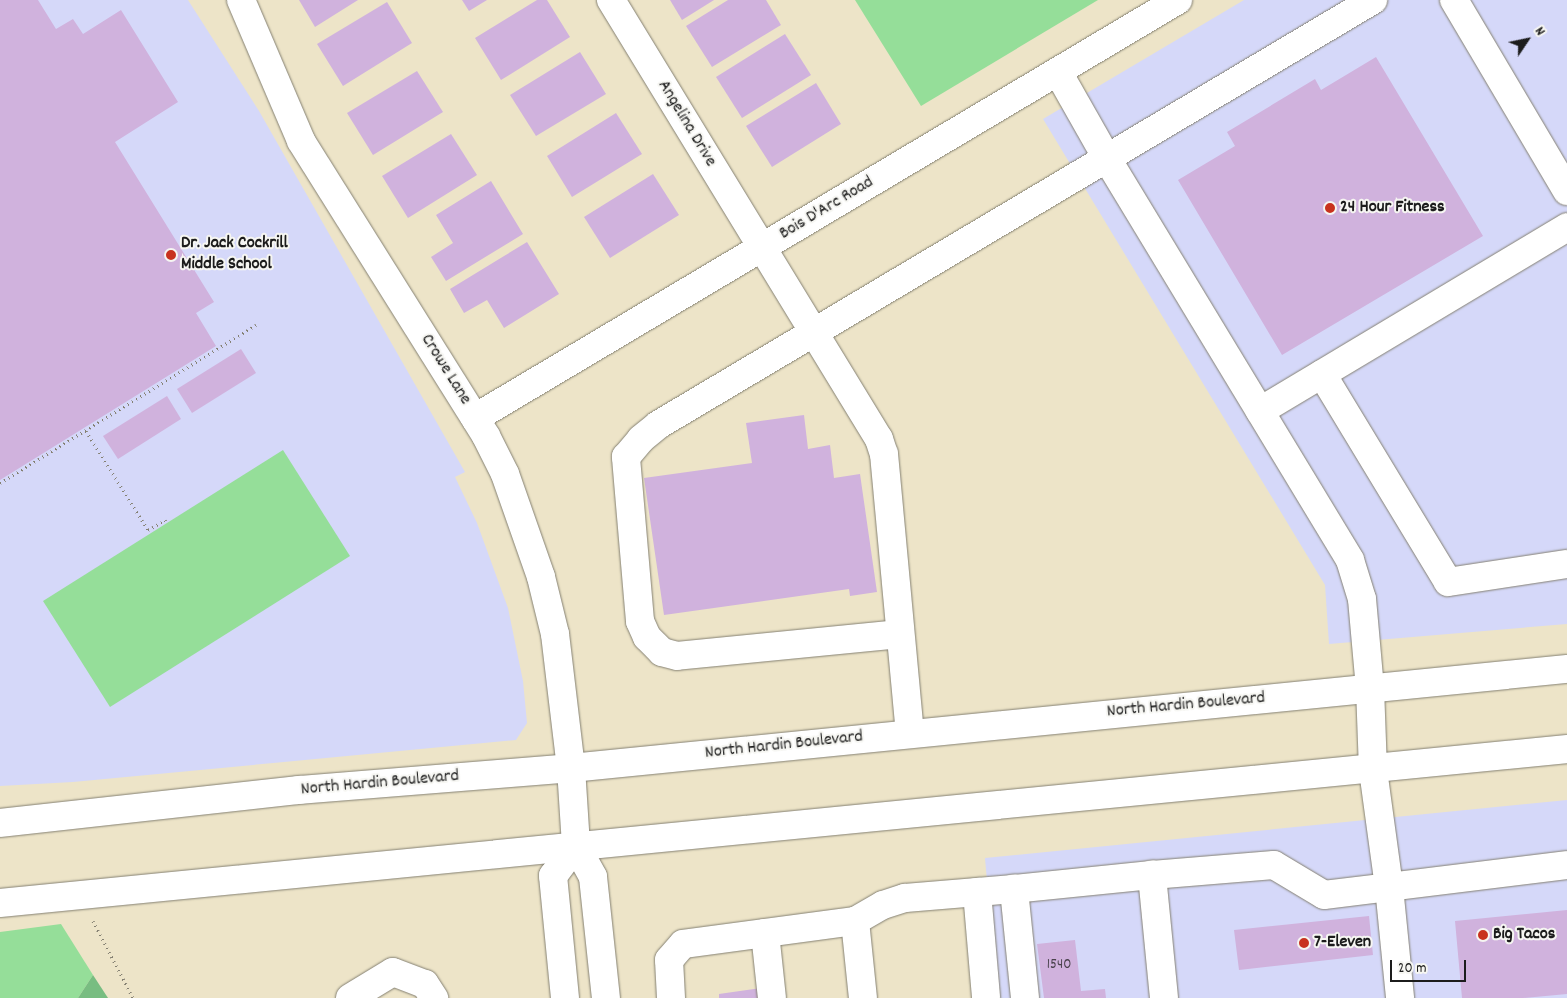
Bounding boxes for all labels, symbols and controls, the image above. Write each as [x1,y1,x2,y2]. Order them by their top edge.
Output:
north arrow [1502,15,1552,65]
text: N [1529,23,1550,40]
street label: Angelina Drive [652,77,720,171]
street label: Bois D'Arc Road [776,172,878,246]
place label: 24 Hour Fitness [1340,197,1445,219]
marker: 24 Hour Fitness [1324,202,1336,214]
place label: Dr. Jack Cockrill Middle School [181,234,288,276]
marker: Dr. Jack Cockrill Middle School [165,249,177,261]
street label: Crowe Lane [415,331,475,409]
street label: North Hardin Boulevard [1106,688,1266,724]
street label: North Hardin Boulevard [704,727,864,765]
street label: North Hardin Boulevard [300,766,460,802]
place label: Big Tacos [1493,924,1555,946]
marker: Big Tacos [1477,929,1489,941]
place label: 7-Eleven [1314,932,1371,954]
marker: 7-Eleven [1298,937,1310,949]
scale bar [1392,950,1468,982]
house number: 1540 [1047,957,1071,975]
text: 20 m [1398,958,1426,980]

